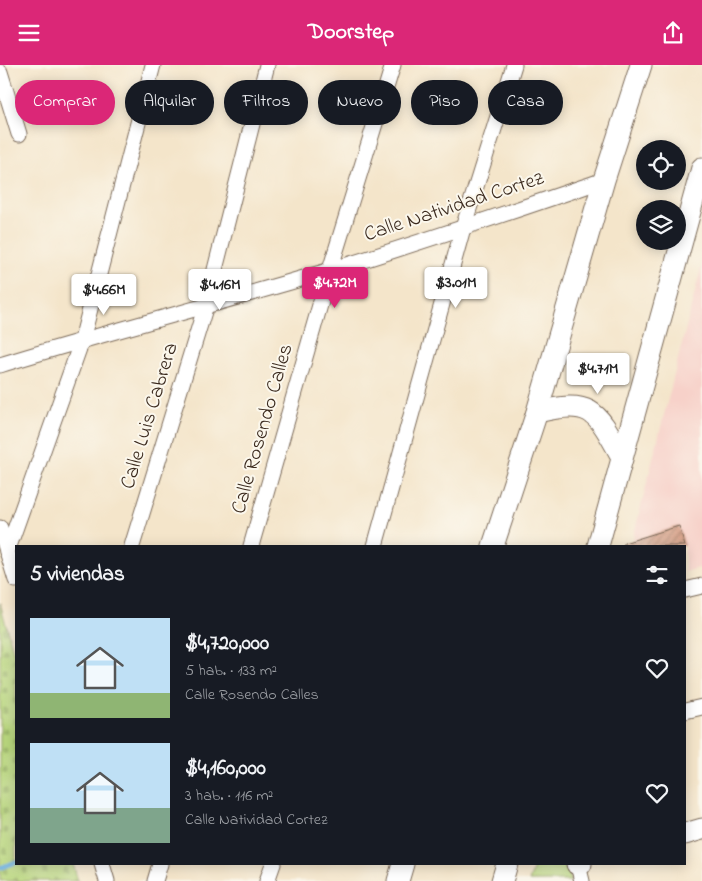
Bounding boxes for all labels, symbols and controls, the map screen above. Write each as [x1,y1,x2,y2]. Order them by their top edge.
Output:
text: Doorstep [308,17,394,49]
icon: menu [15,19,43,47]
icon: share [659,19,687,47]
chip: Comprar [15,80,115,125]
chip: Alquilar [125,80,214,125]
chip: Filtros [224,80,308,125]
chip: Nuevo [318,80,401,125]
chip: Piso [411,80,478,125]
chip: Casa [488,80,563,125]
map controls [636,140,686,250]
button: locate [636,140,686,190]
street label: Calle Natividad Cortez [360,164,548,250]
button: layers [636,200,686,250]
pin: $4.72M [294,267,376,309]
pin: $3.01M [415,267,497,309]
pin: $4.16M [179,269,261,311]
text: $4.72M [313,271,357,295]
text: $3.01M [435,271,477,295]
pin: $4.66M [63,273,145,316]
text: $4.16M [199,273,241,297]
text: $4.66M [82,278,126,302]
street label: Calle Luis Cabrera [113,339,187,493]
street label: Calle Rosendo Calles [224,340,302,518]
pin: $4.71M [557,353,639,395]
text: $4.71M [578,357,618,381]
text: 5 viviendas [30,560,125,590]
icon: filters [643,561,671,589]
text: $4,720,000 [185,629,269,659]
icon: home [70,638,130,698]
icon: heart [643,654,671,682]
text: 5 hab. · 133 m² [185,659,277,683]
text: Calle Rosendo Calles [185,683,319,707]
text: $4,160,000 [185,754,266,784]
icon: home [70,763,130,823]
icon: heart [643,779,671,807]
text: 3 hab. · 116 m² [185,784,273,808]
text: Calle Natividad Cortez [185,808,328,832]

